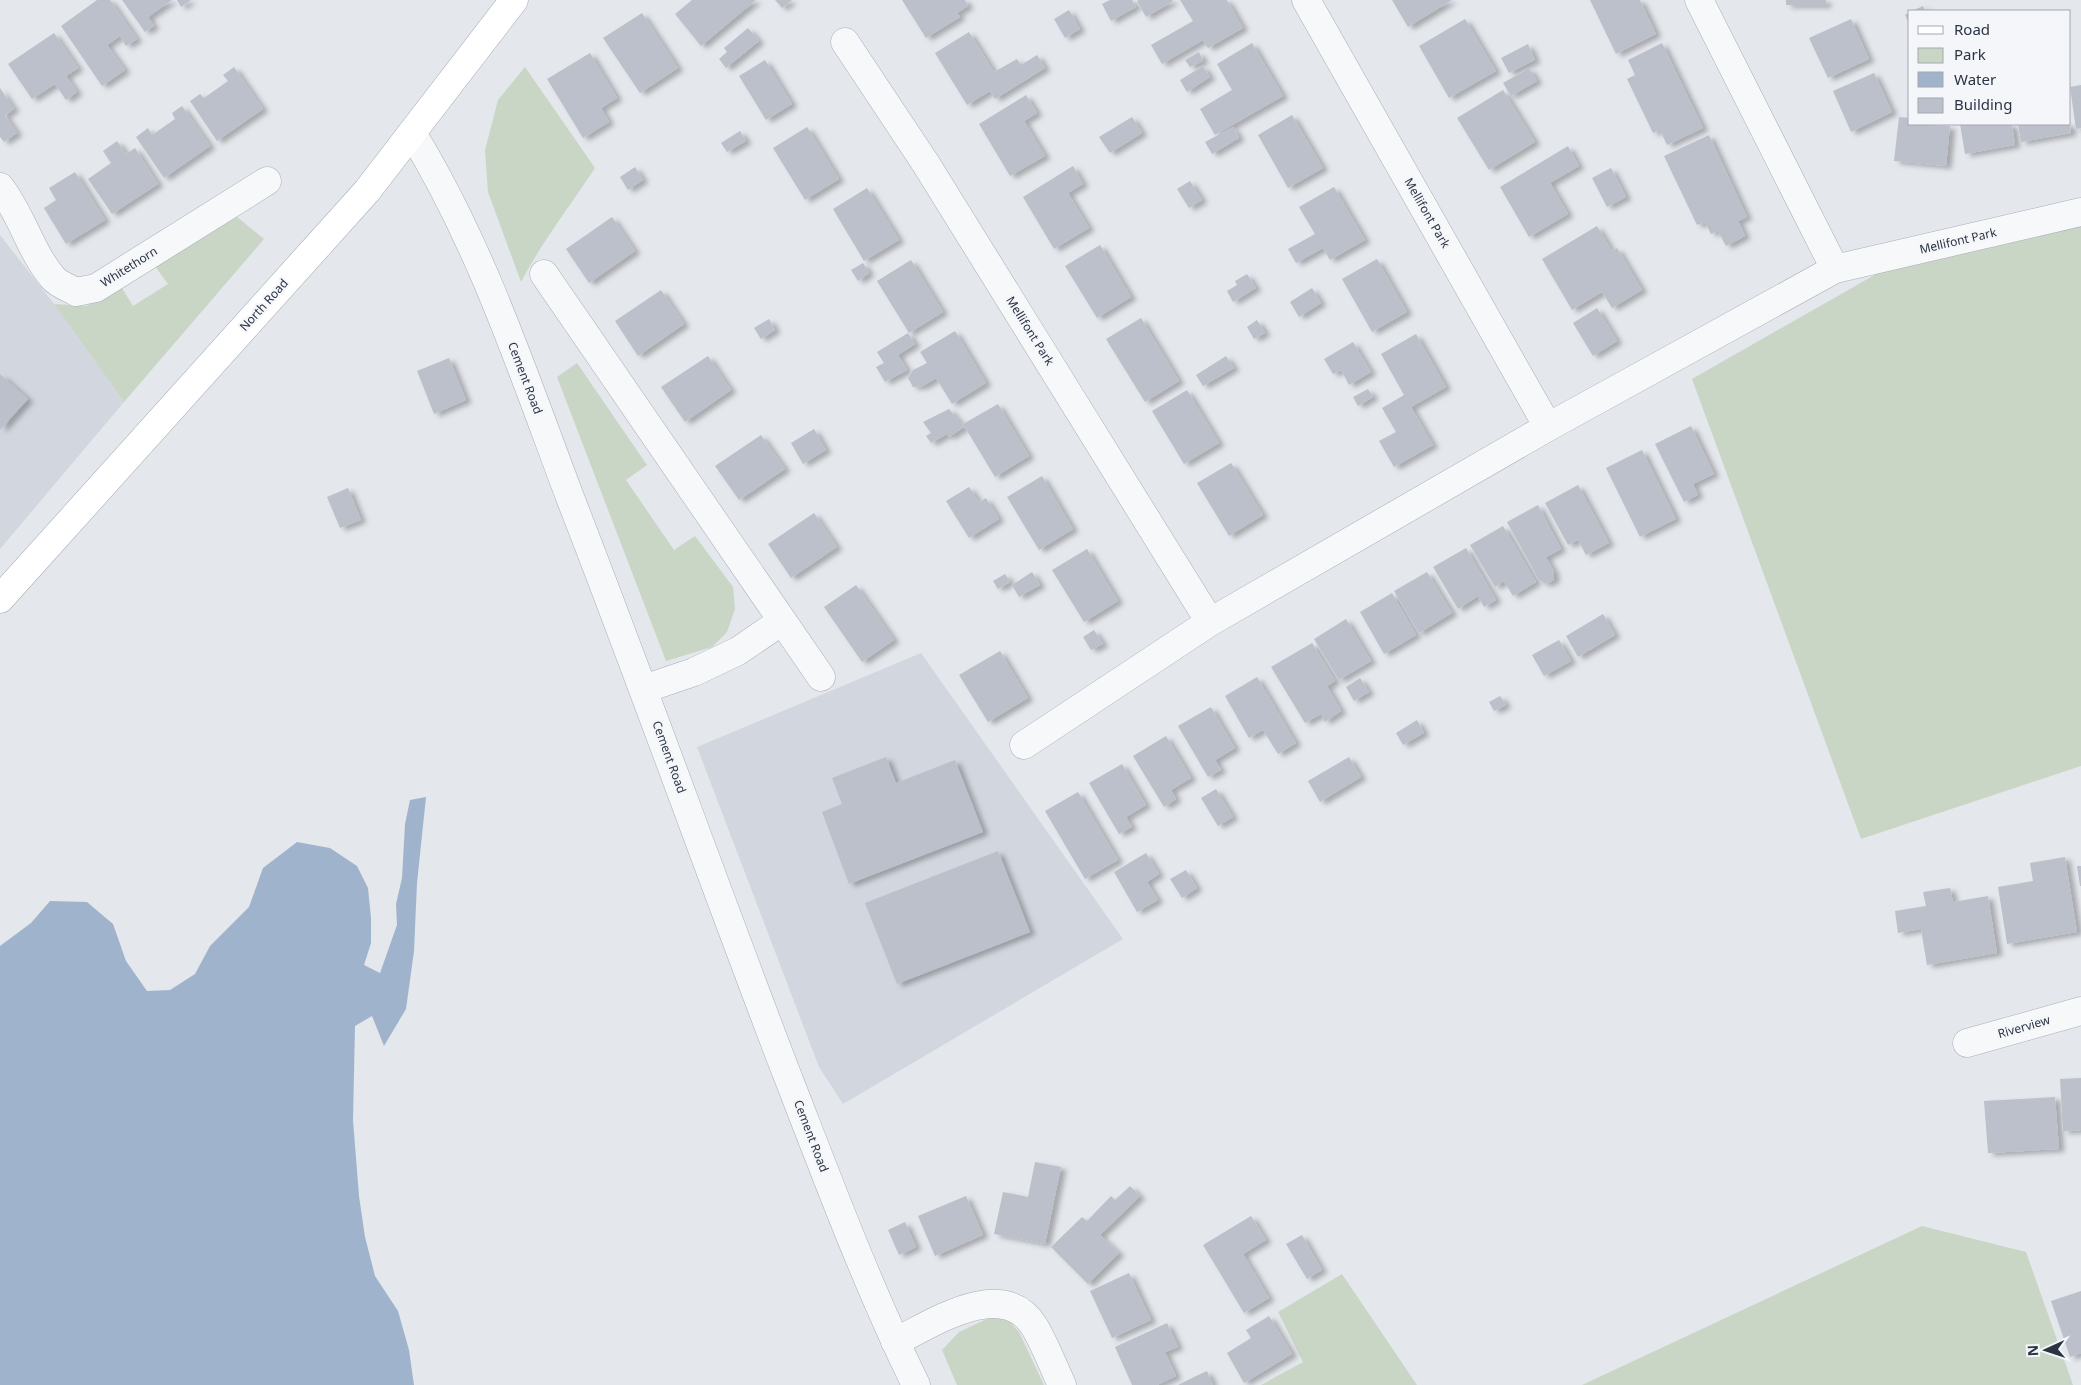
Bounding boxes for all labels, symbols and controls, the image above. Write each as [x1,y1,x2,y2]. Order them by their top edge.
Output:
legend [1908,10,2071,125]
text: Road [1954,19,1990,39]
text: Park [1954,44,1986,64]
text: Water [1954,69,1996,89]
text: Building [1954,94,2012,114]
street label: Mellifont Park [1400,174,1455,252]
street label: Mellifont Park [1918,223,1999,258]
street label: Whitethorn [97,242,160,291]
street label: North Road [236,275,292,335]
street label: Mellifont Park [1002,293,1059,369]
street label: Cement Road [504,339,547,416]
street label: Cement Road [648,718,690,795]
street label: Riverview [1996,1011,2052,1042]
street label: Cement Road [790,1097,833,1174]
north arrow [2021,1325,2071,1375]
text: N [2023,1345,2042,1357]

